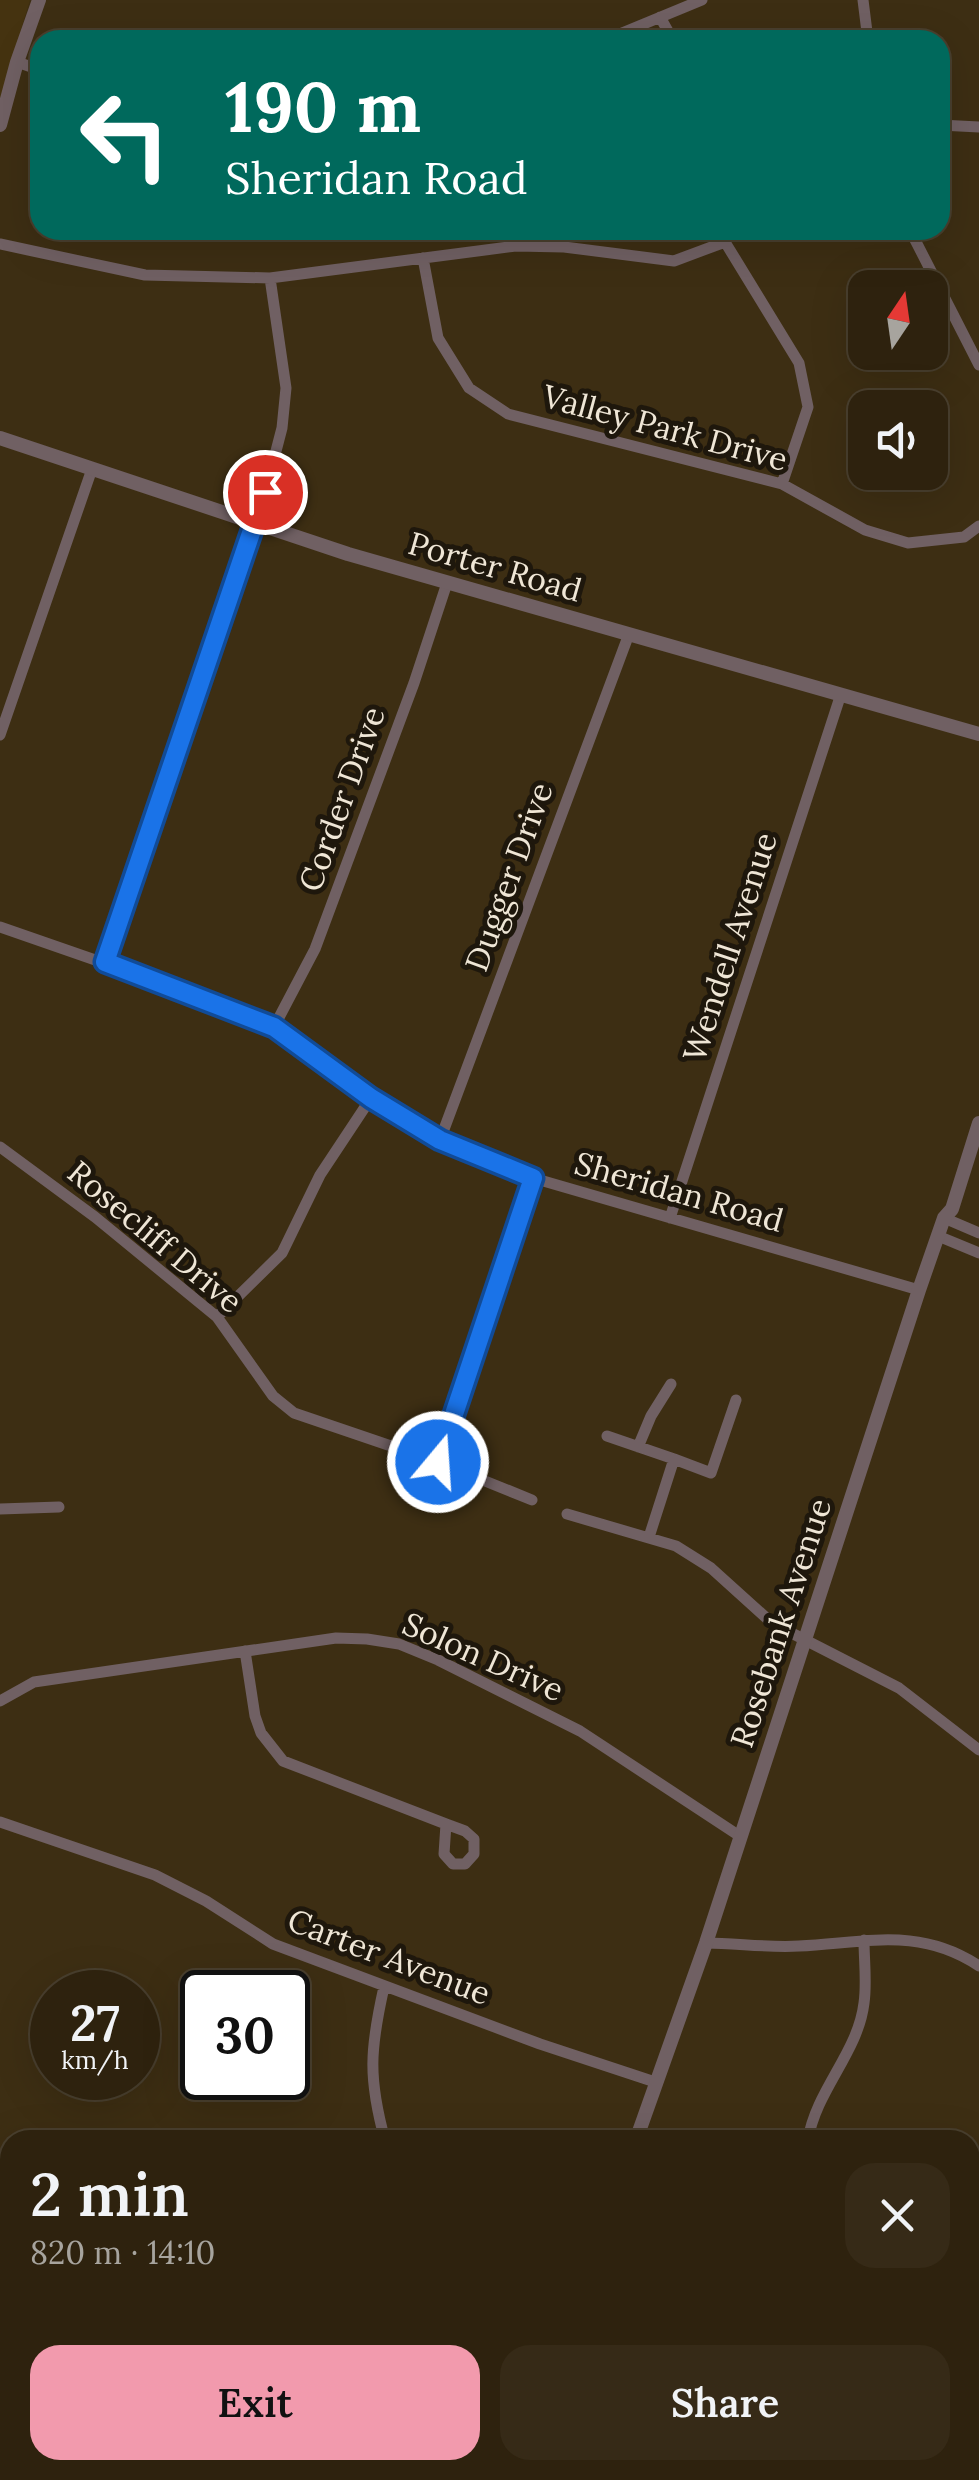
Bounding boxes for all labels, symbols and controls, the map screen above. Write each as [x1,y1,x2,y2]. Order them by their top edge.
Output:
text: 190 m [225,62,421,151]
icon: left [60,70,190,200]
text: Sheridan Road [225,149,528,206]
north arrow [848,270,948,370]
map controls [848,270,948,490]
street label: Valley Park Drive [537,375,792,480]
button: sound [848,390,948,490]
pin [223,450,308,535]
icon: arrive [238,465,293,520]
street label: Porter Road [404,522,586,611]
street label: Corder Drive [289,701,394,897]
street label: Dugger Drive [455,777,562,977]
street label: Wendell Avenue [673,827,786,1066]
street label: Sheridan Road [570,1142,788,1241]
street label: Rosecliff Drive [60,1152,251,1322]
position arrow [386,1410,490,1514]
street label: Rosebank Avenue [721,1493,840,1753]
street label: Solon Drive [396,1603,570,1710]
street label: Carter Avenue [282,1899,496,2014]
speed limit sign: 30 [180,1970,310,2100]
text: 27 [70,1991,120,2055]
text: km/h [61,2044,129,2076]
text: 2 min [30,2156,189,2232]
button: close [845,2163,950,2268]
text: 820 m · 14:10 [30,2232,215,2273]
button: Exit [30,2345,480,2460]
button: Share [500,2345,950,2460]

